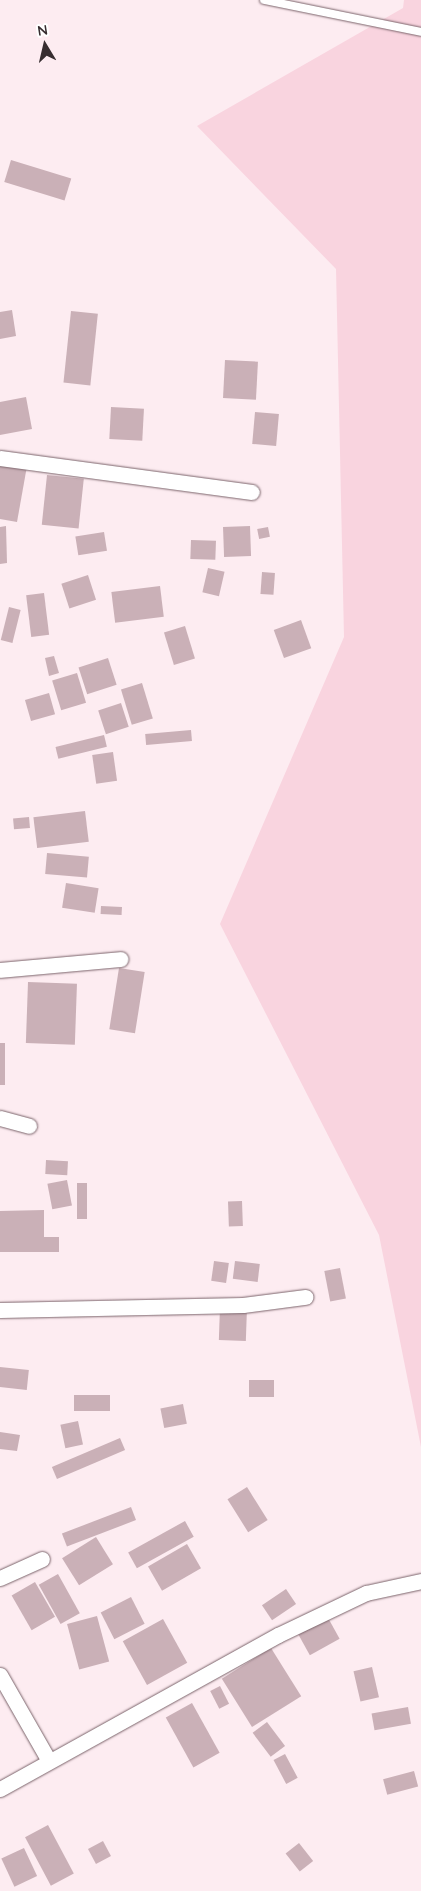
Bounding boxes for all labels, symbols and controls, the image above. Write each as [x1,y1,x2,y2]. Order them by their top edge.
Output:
north arrow [20,20,70,70]
text: N [36,20,49,40]

